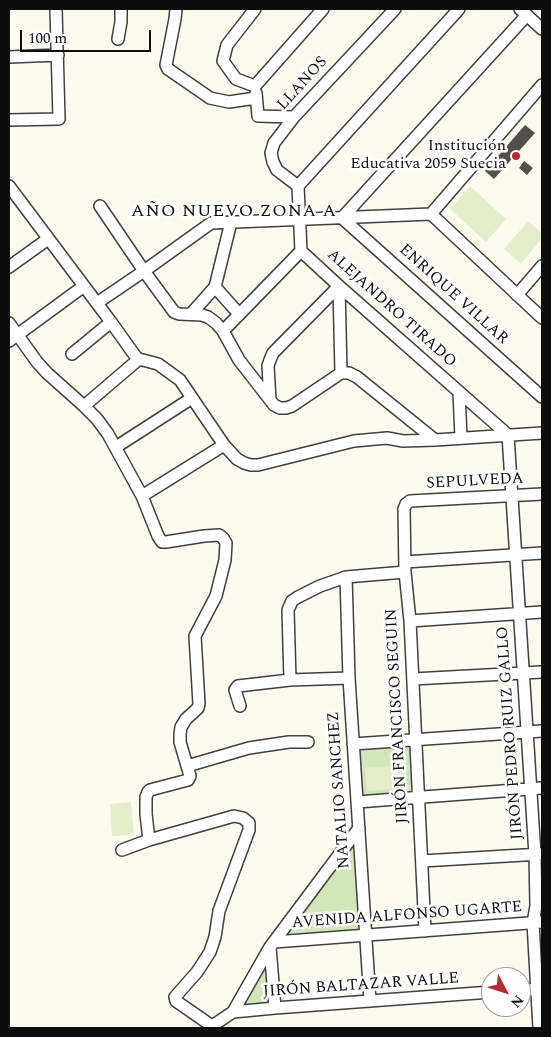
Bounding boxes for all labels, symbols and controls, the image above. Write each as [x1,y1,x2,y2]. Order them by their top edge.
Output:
scale bar [22,20,154,52]
text: 100 m [28,27,67,50]
street label: LLANOS [274,53,332,115]
place label: Institución Educativa 2059 Suecia [350,137,506,175]
marker: Institución Educativa 2059 Suecia [510,150,522,162]
district label: AÑO NUEVO ZONA A [129,201,339,223]
street label: ENRIQUE VILLAR [394,241,512,349]
street label: ALEJANDRO TIRADO [322,246,460,372]
street label: SEPULVEDA [426,470,524,494]
street label: JIRÓN FRANCISCO SEGUIN [383,608,413,824]
street label: JIRÓN PEDRO RUIZ GALLO [494,626,528,840]
street label: NATALIO SANCHEZ [325,711,355,869]
street label: AVENIDA ALFONSO UGARTE [291,898,523,934]
north arrow [481,967,531,1017]
street label: JIRÓN BALTAZAR VALLE [262,970,460,1002]
text: N [505,990,529,1012]

